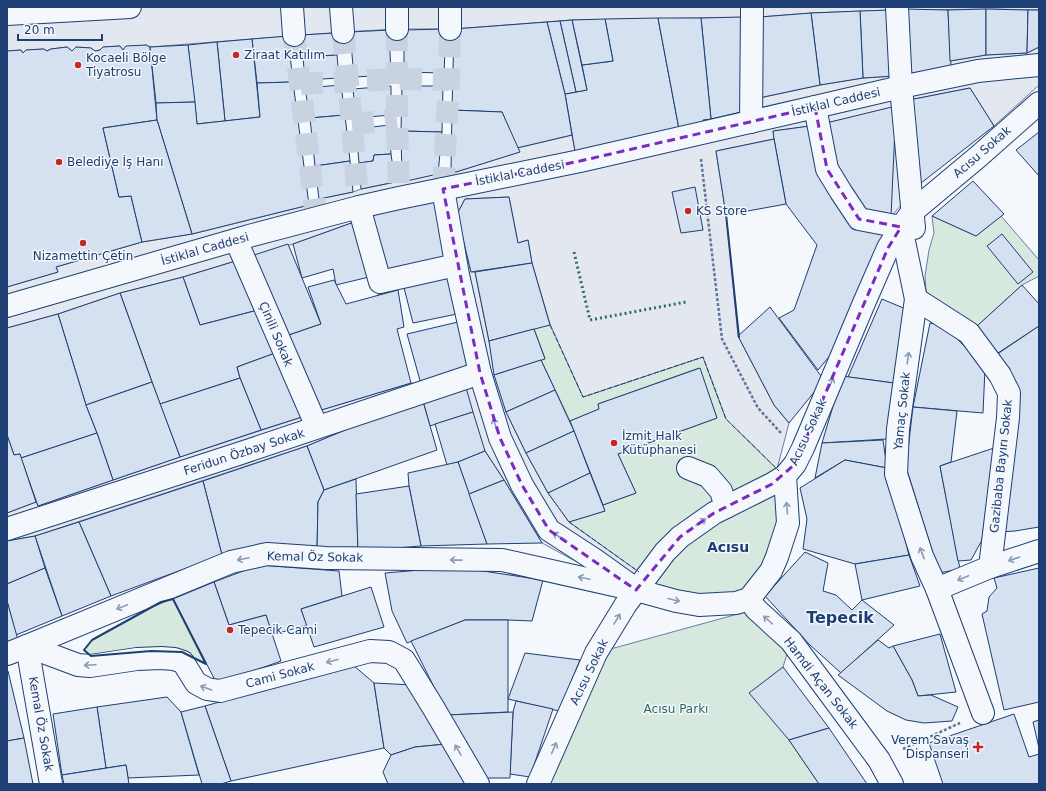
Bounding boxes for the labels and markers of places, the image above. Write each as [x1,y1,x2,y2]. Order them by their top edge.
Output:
place label: Ziraat Katılım [244,48,325,62]
marker: Ziraat Katılım [231,50,241,60]
place label: Kocaeli Bölge Tiyatrosu [85,51,166,79]
marker: Kocaeli Bölge Tiyatrosu [73,60,83,70]
place label: Belediye İş Hanı [67,154,164,169]
marker: Belediye İş Hanı [54,157,64,167]
place label: KS Store [696,204,747,218]
marker: KS Store [683,206,693,216]
marker: Nizamettin Çetin [78,238,88,248]
place label: Nizamettin Çetin [33,249,133,263]
place label: İzmit Halk Kütüphanesi [622,428,696,457]
marker: İzmit Halk Kütüphanesi [609,438,619,448]
place label: Tepecik Cami [237,623,317,637]
marker: Tepecik Cami [225,625,235,635]
place label: Verem Savaş Dispanseri [891,733,969,761]
marker: Verem Savaş Dispanseri [972,741,984,753]

